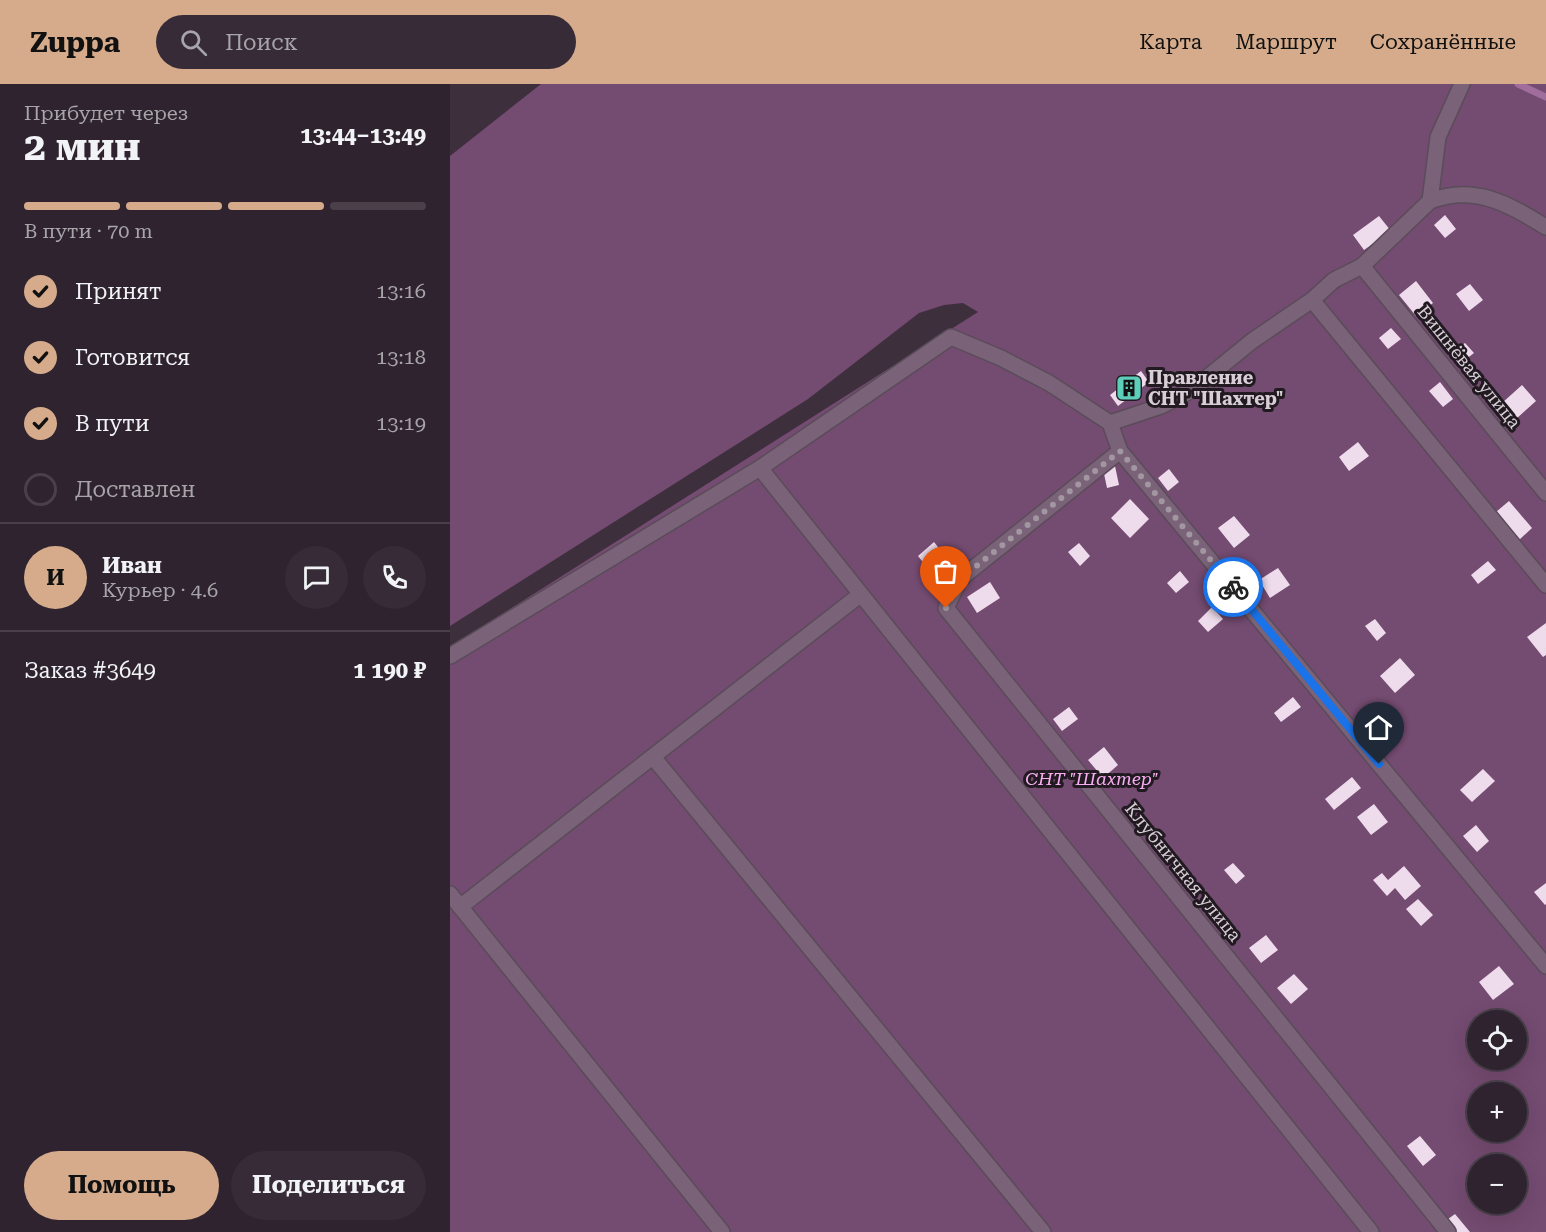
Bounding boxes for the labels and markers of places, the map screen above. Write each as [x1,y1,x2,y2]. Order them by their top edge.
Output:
place label: Правление СНТ "Шахтер" [1148,367,1283,409]
building icon: Правление СНТ "Шахтер" [1114,373,1144,403]
pin [920,546,971,608]
pin [1353,702,1404,764]

